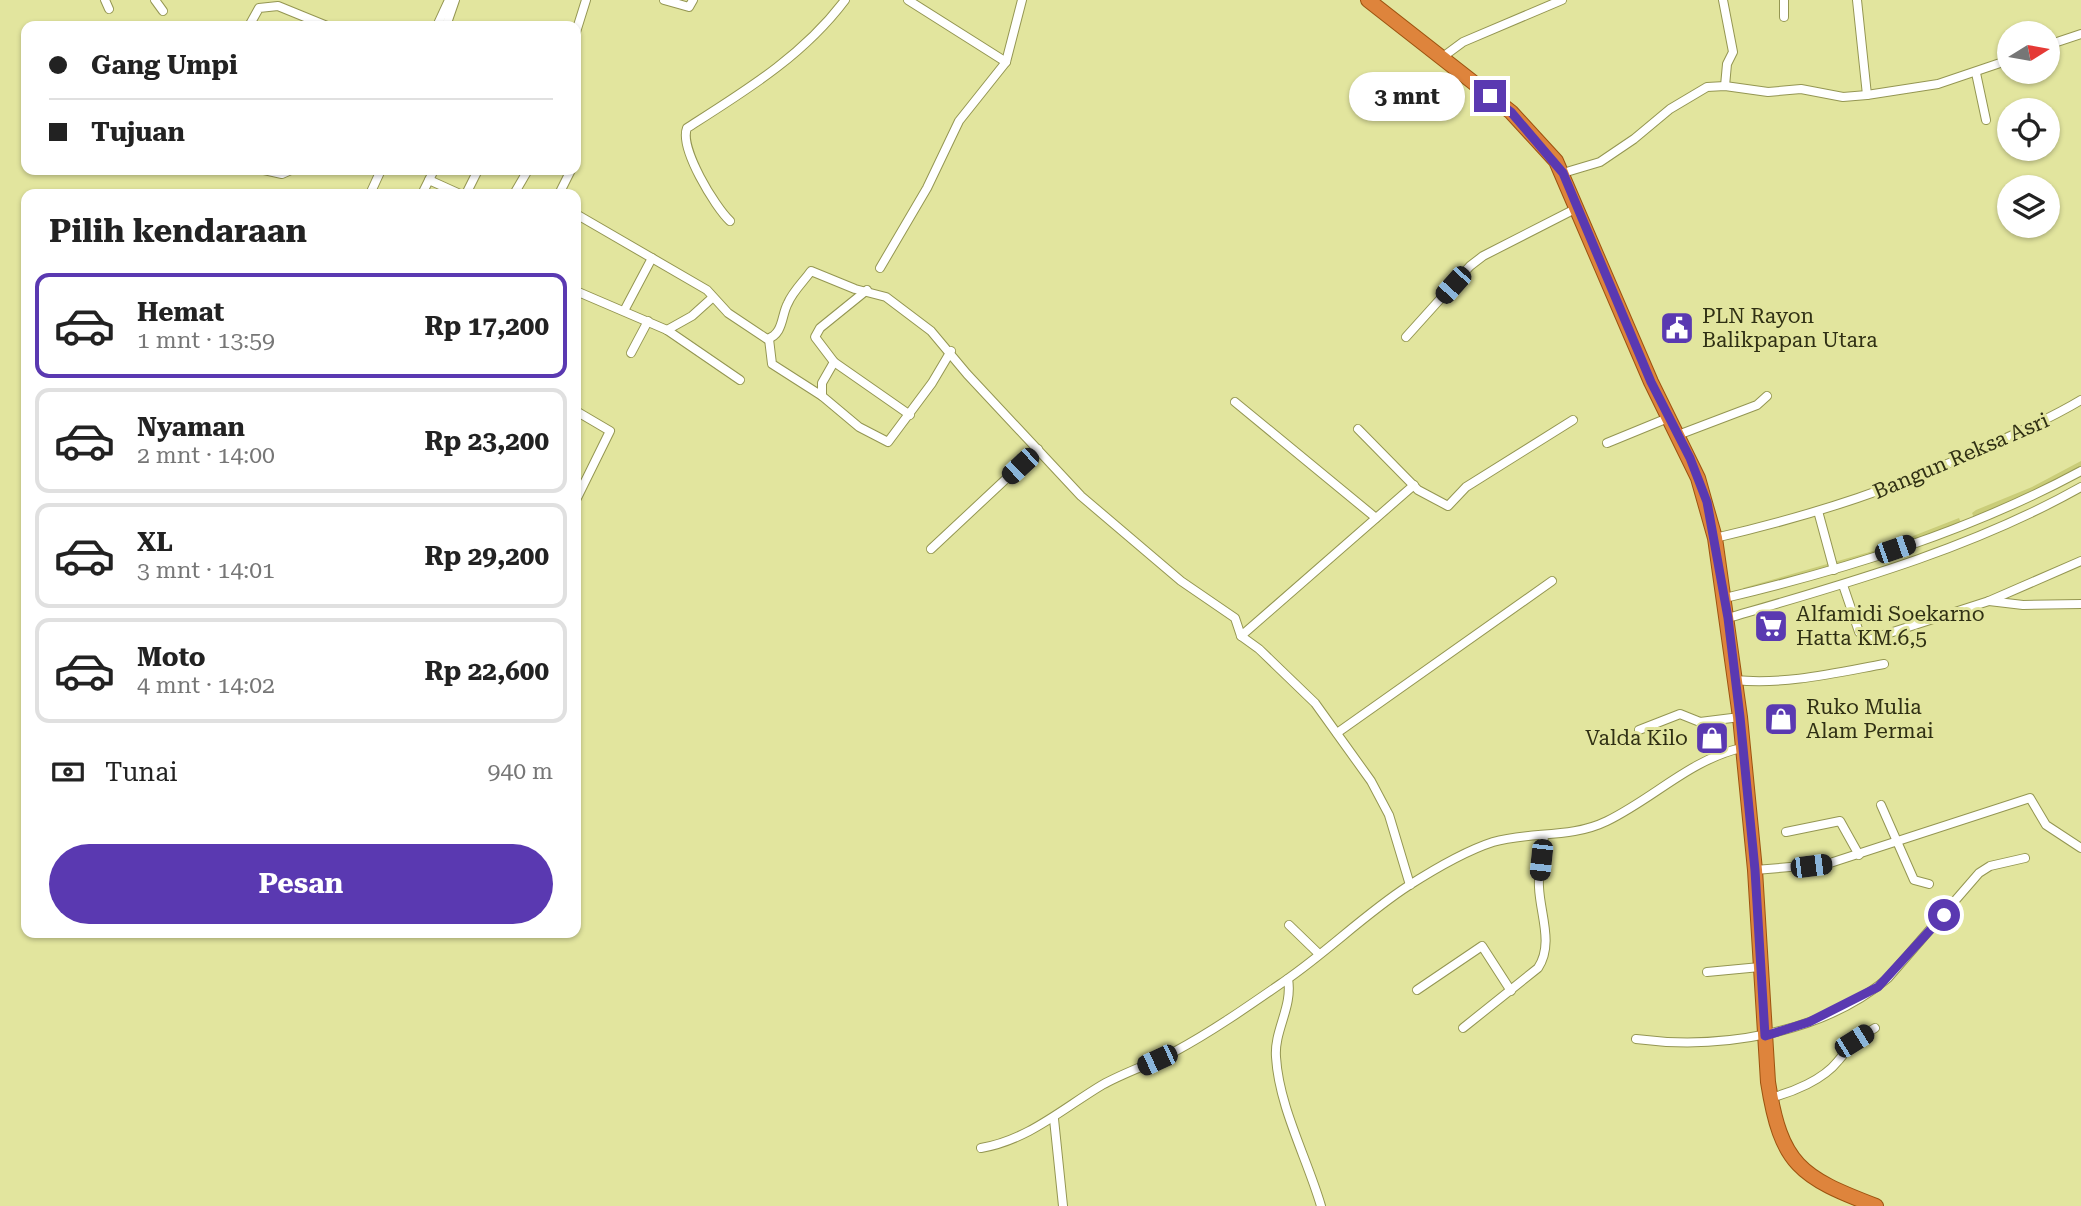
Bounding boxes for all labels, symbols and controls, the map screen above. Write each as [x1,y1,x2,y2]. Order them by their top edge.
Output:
north arrow [1997,21,2060,84]
map controls [1997,21,2060,238]
text: Gang Umpi [91,50,238,80]
callout: 3 mnt [1350,72,1466,120]
route end [1474,80,1506,112]
text: 3 mnt [1374,83,1440,110]
button: locate [1997,98,2060,161]
text: Tujuan [91,117,185,147]
button: layers [1997,175,2060,238]
text: Pilih kendaraan [49,212,307,250]
car [1432,262,1475,308]
icon: car [53,294,116,357]
text: Hemat [137,297,224,327]
place label: PLN Rayon Balikpapan Utara [1702,304,1878,352]
public building icon: PLN Rayon Balikpapan Utara [1658,309,1696,347]
text: Rp 17,200 [424,311,549,341]
text: 1 mnt · 13:59 [137,327,275,354]
street label: Bangun Reksa Asri [1870,408,2053,504]
icon: car [53,409,116,472]
text: Nyaman [137,412,245,442]
text: Rp 23,200 [424,426,549,456]
text: 2 mnt · 14:00 [137,442,275,469]
car [998,444,1043,488]
icon: car [53,524,116,587]
text: XL [137,527,173,557]
car [1872,532,1919,566]
text: Rp 29,200 [424,541,549,571]
text: 3 mnt · 14:01 [137,557,275,584]
place label: Alfamidi Soekarno Hatta KM.6,5 [1796,602,1985,650]
supermarket icon: Alfamidi Soekarno Hatta KM.6,5 [1752,607,1790,645]
icon: car [53,639,116,702]
text: Moto [137,642,206,672]
text: Rp 22,600 [424,656,549,686]
text: 4 mnt · 14:02 [137,672,275,699]
place label: Ruko Mulia Alam Permai [1806,695,1934,743]
shop icon: Ruko Mulia Alam Permai [1762,700,1800,738]
shop icon: Valda Kilo [1693,719,1731,757]
place label: Valda Kilo [1585,726,1688,750]
icon: cash [49,753,87,791]
text: Tunai [105,757,178,787]
text: 940 m [488,758,553,785]
car [1529,838,1554,882]
button: Pesan [49,844,553,924]
car [1789,853,1834,879]
route start [1928,899,1960,931]
car [1831,1021,1878,1061]
car [1134,1042,1181,1078]

